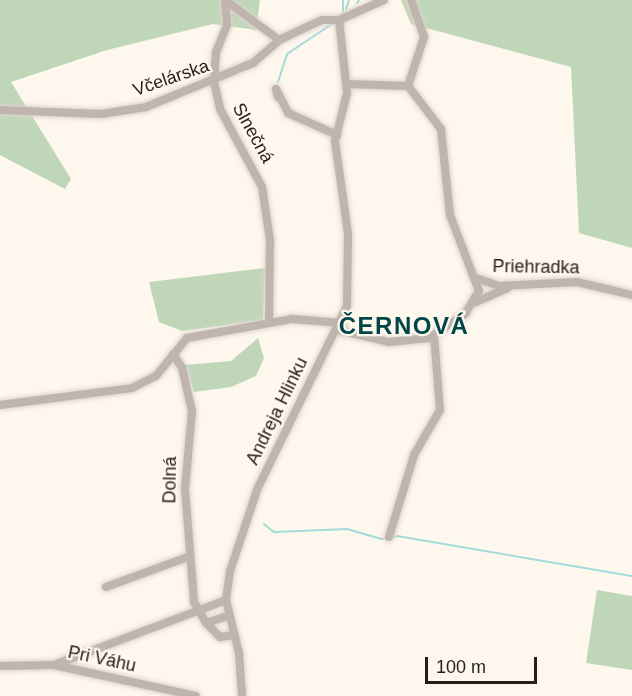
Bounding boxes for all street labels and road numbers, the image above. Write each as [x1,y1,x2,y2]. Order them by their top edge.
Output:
street label: Včelárska [130,55,212,101]
street label: Slnečná [228,99,278,167]
street label: Priehradka [492,255,580,279]
street label: Andreja Hlinku [242,354,312,468]
street label: Dolná [159,456,181,504]
street label: Pri Váhu [66,641,138,677]

